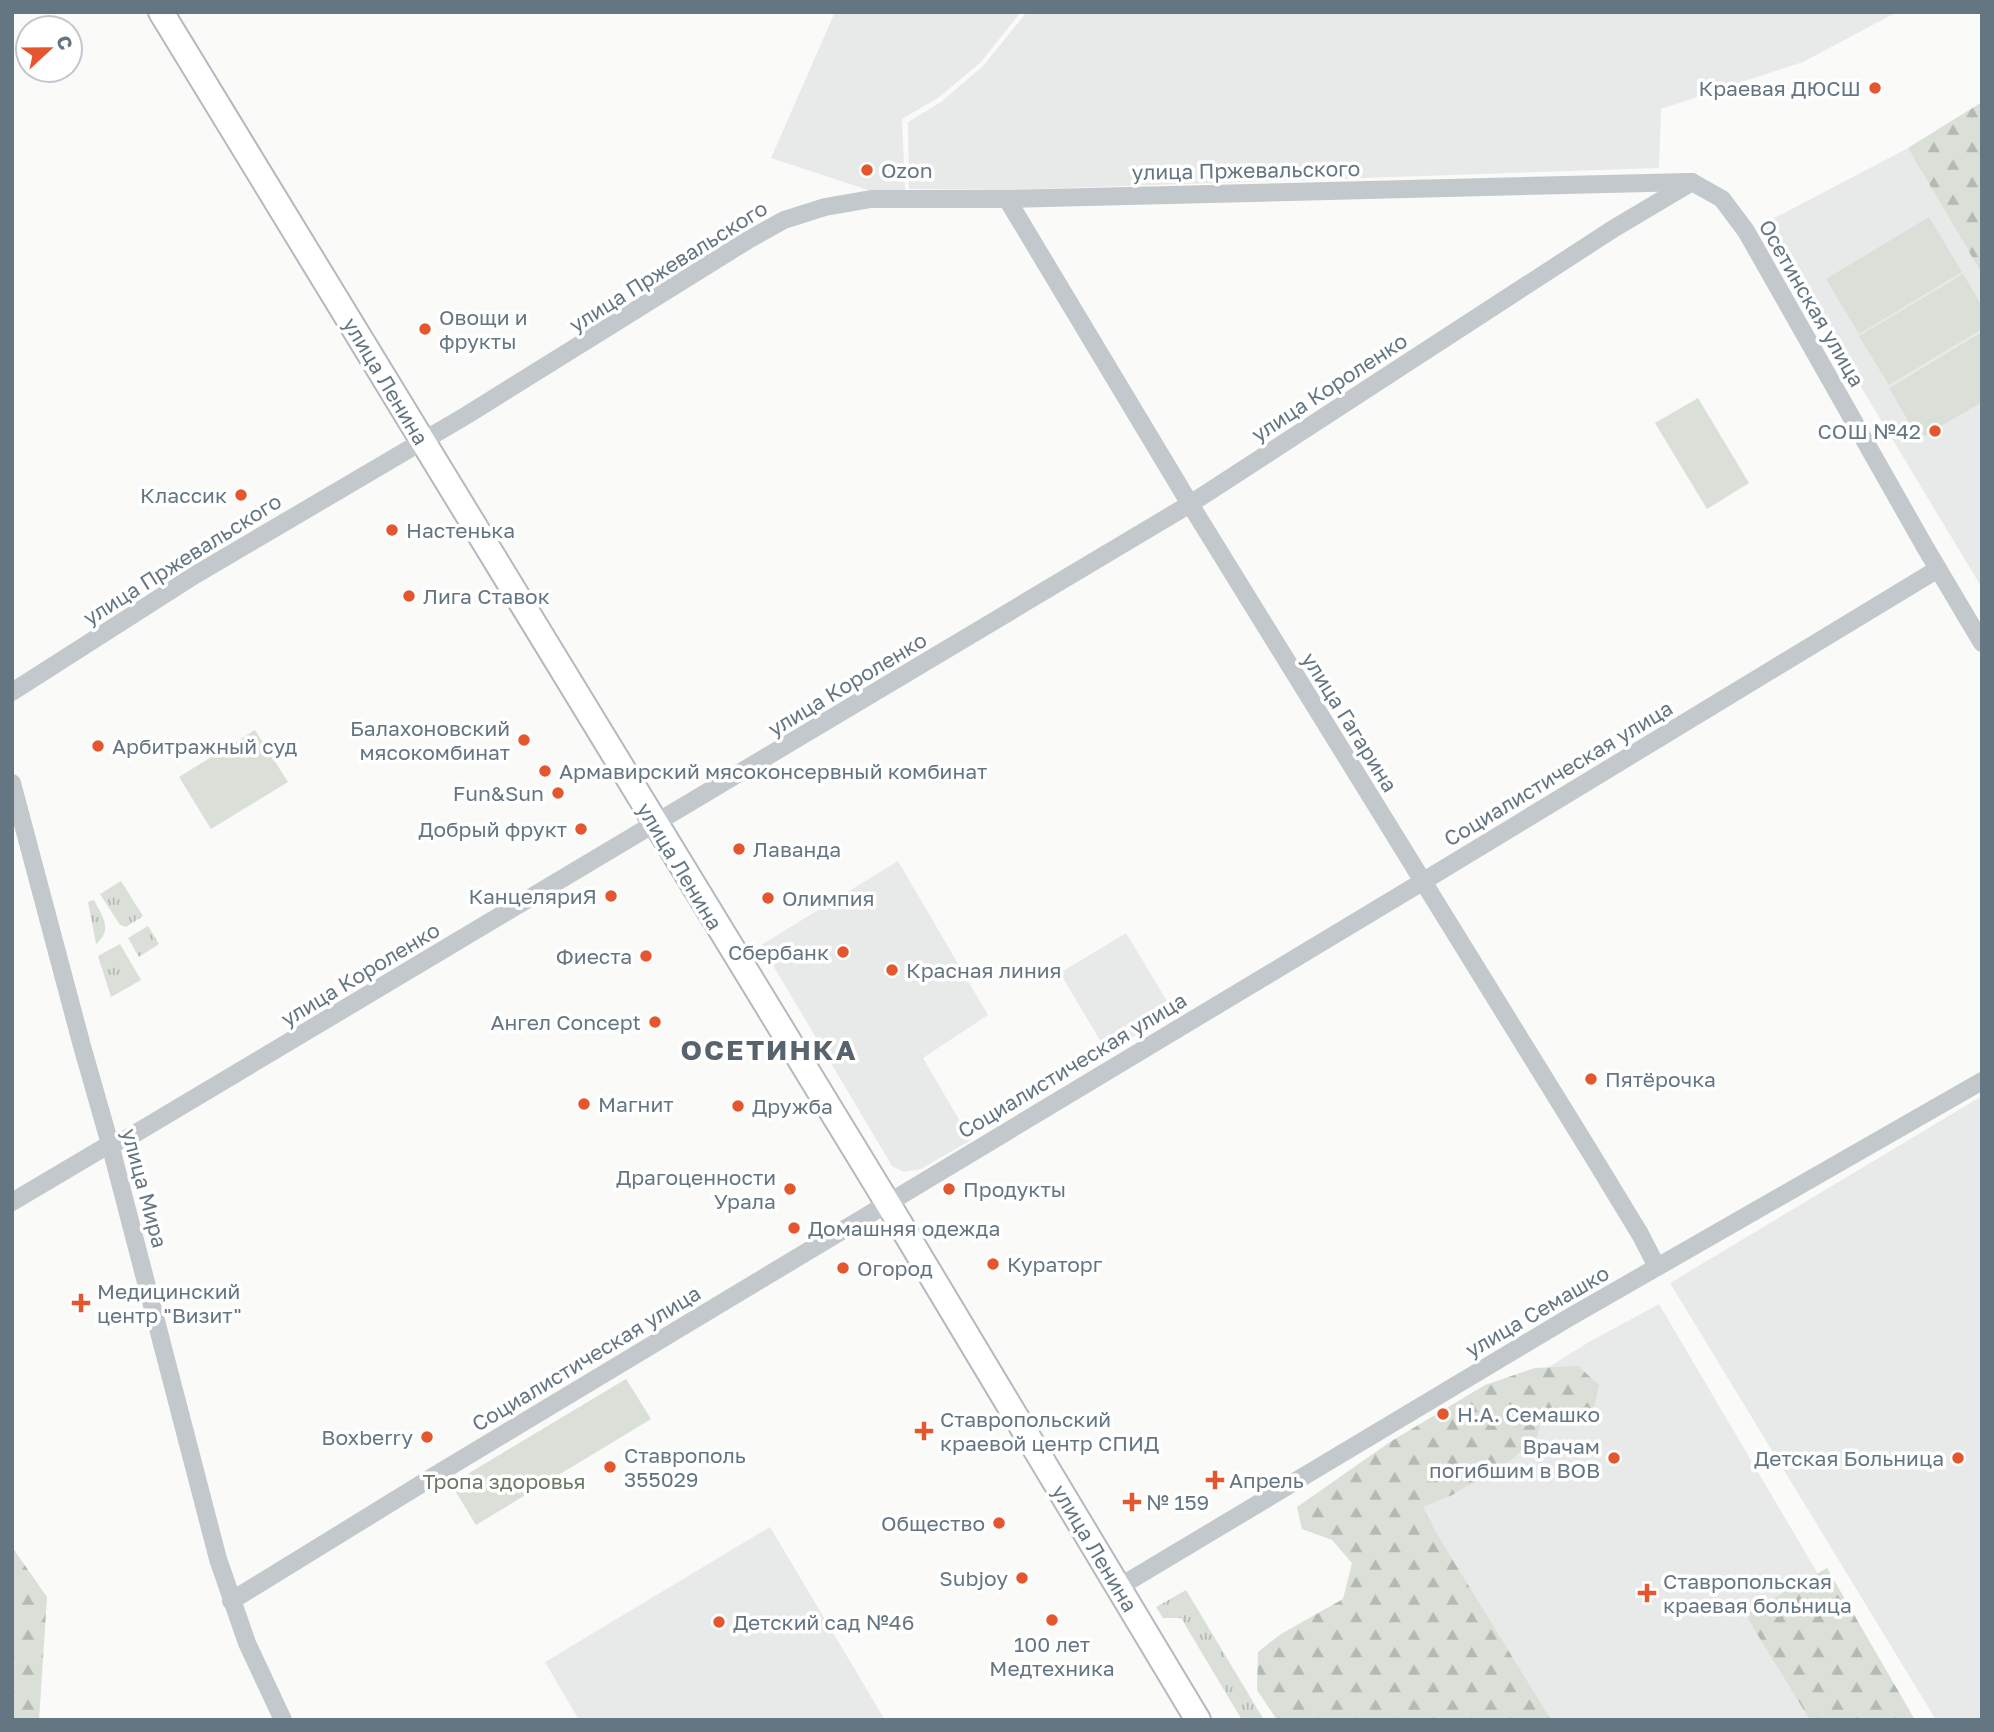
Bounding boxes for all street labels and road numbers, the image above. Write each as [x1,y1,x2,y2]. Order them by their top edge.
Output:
street label: улица Пржевальского [1131,155,1361,185]
street label: улица Пржевальского [564,194,772,338]
street label: Осетинская улица [1754,215,1870,391]
street label: улица Ленина [338,312,434,450]
street label: улица Короленко [1246,327,1412,447]
street label: улица Пржевальского [78,487,286,631]
street label: улица Короленко [763,626,931,742]
street label: улица Гагарина [1297,647,1403,797]
street label: Социалистическая улица [1439,694,1677,852]
street label: улица Ленина [632,797,728,935]
street label: улица Короленко [276,916,444,1032]
street label: Социалистическая улица [953,986,1191,1144]
street label: улица Мира [117,1126,173,1250]
street label: улица Семашко [1461,1259,1613,1363]
street label: Социалистическая улица [467,1279,705,1437]
street label: улица Ленина [1047,1479,1143,1617]

